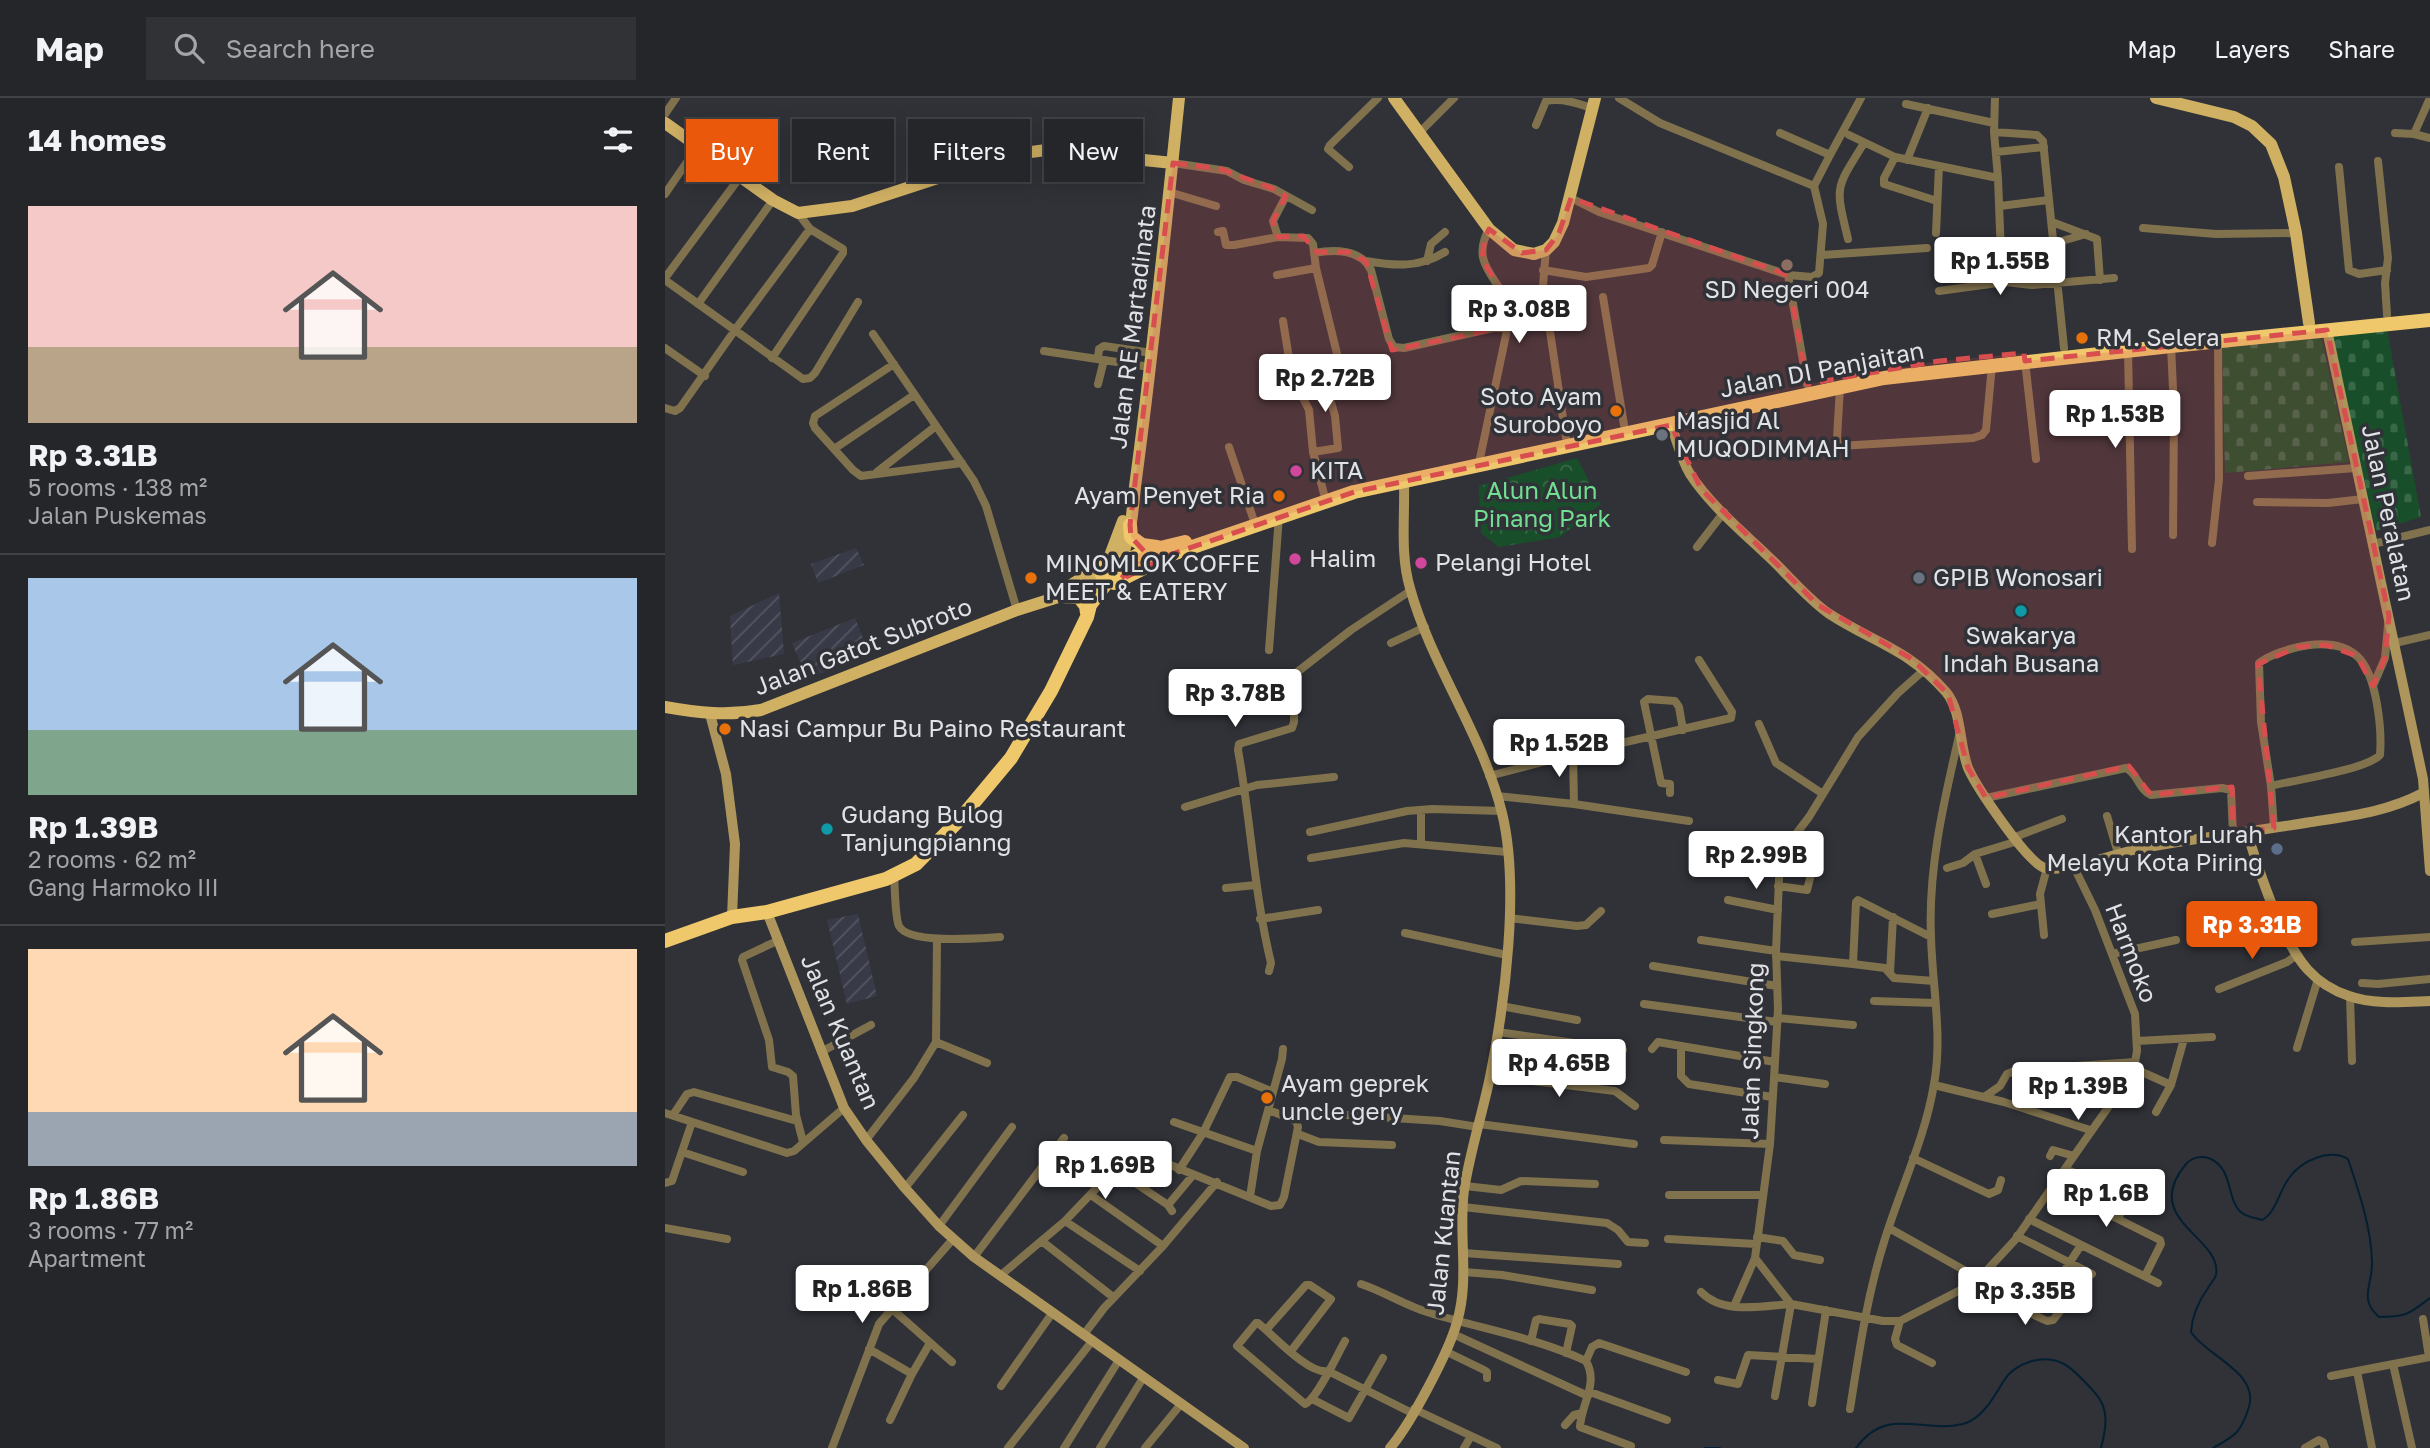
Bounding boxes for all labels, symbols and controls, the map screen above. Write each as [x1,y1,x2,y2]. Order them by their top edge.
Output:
search box [146,17,636,80]
text: Map [35,29,104,68]
icon: search [170,29,208,67]
text: Search here [226,33,375,64]
text: Map [2127,34,2176,63]
text: Layers [2214,34,2290,63]
text: Share [2328,34,2395,63]
chip: Buy [686,119,778,182]
chip: Rent [792,119,894,182]
chip: Filters [908,119,1030,182]
chip: New [1044,119,1143,182]
icon: filters [599,121,637,159]
text: 14 homes [28,122,167,158]
street label: Jalan RE Martadinata [1102,203,1161,450]
pin: Rp 1.55B [1928,238,2072,297]
text: Rp 1.55B [1950,246,2050,274]
icon: home [270,252,396,378]
marker: SD Negeri 004 [1779,257,1795,273]
place label: SD Negeri 004 [1704,274,1870,303]
pin: Rp 3.08B [1447,286,1591,345]
text: Rp 3.08B [1467,294,1571,322]
place label: RM. Selera [2096,322,2219,351]
marker: RM. Selera [2074,330,2090,346]
street label: Jalan DI Panjaitan [1717,335,1926,403]
pin: Rp 2.72B [1253,354,1397,414]
text: Rp 2.72B [1275,363,1375,391]
place label: Soto Ayam Suroboyo [1480,381,1602,438]
pin: Rp 1.53B [2043,390,2187,450]
text: Rp 1.53B [2065,399,2165,427]
marker: Soto Ayam Suroboyo [1608,403,1624,419]
place label: Masjid Al MUQODIMMAH [1676,405,1850,462]
street label: Jalan Peralatan [2357,422,2422,604]
marker: Masjid Al MUQODIMMAH [1654,427,1670,443]
text: Rp 3.31B [28,437,158,473]
place label: KITA [1310,455,1363,484]
marker: KITA [1288,463,1304,479]
text: 5 rooms · 138 m² [28,473,207,501]
park label: Alun Alun Pinang Park [1473,475,1611,532]
place label: Ayam Penyet Ria [1074,480,1265,509]
marker: Ayam Penyet Ria [1271,488,1287,504]
text: Jalan Puskemas [28,501,207,529]
place label: Halim [1309,543,1376,572]
place label: Pelangi Hotel [1435,547,1591,576]
place label: MINOMLOK COFFE MEET & EATERY [1045,548,1260,605]
marker: Halim [1287,551,1303,567]
marker: Pelangi Hotel [1413,555,1429,571]
place label: GPIB Wonosari [1933,562,2103,591]
marker: MINOMLOK COFFE MEET & EATERY [1023,570,1039,586]
marker: GPIB Wonosari [1911,570,1927,586]
street label: Jalan Gatot Subroto [749,591,975,701]
marker: Swakarya Indah Busana [2013,603,2029,619]
place label: Swakarya Indah Busana [1943,620,2099,677]
icon: home [270,624,396,750]
pin: Rp 3.78B [1163,670,1307,729]
text: Rp 3.78B [1185,678,1285,706]
place label: Nasi Campur Bu Paino Restaurant [739,713,1126,742]
pin: Rp 1.52B [1487,720,1631,779]
marker: Nasi Campur Bu Paino Restaurant [717,721,733,737]
text: Rp 1.52B [1509,728,1609,756]
place label: Gudang Bulog Tanjungpianng [841,799,1012,856]
text: Rp 1.39B [28,809,158,845]
place label: Kantor Lurah Melayu Kota Piring [2047,819,2263,876]
marker: Gudang Bulog Tanjungpianng [819,821,835,837]
pin: Rp 2.99B [1684,832,1828,891]
text: Rp 2.99B [1705,840,1807,868]
marker: Kantor Lurah Melayu Kota Piring [2269,841,2285,857]
text: 2 rooms · 62 m² [28,845,196,873]
text: Gang Harmoko III [28,873,219,901]
street label: Harmoko [2100,899,2165,1006]
pin: Rp 3.31B [2180,902,2324,961]
text: Rp 3.31B [2202,910,2302,938]
street label: Jalan Kuantan [796,950,887,1113]
street label: Jalan Singkong [1734,962,1769,1140]
icon: home [270,995,396,1121]
pin: Rp 4.65B [1487,1040,1631,1099]
text: Rp 4.65B [1508,1048,1610,1076]
pin: Rp 1.39B [2006,1062,2150,1122]
place label: Ayam geprek uncle gery [1281,1068,1429,1125]
text: Rp 1.39B [2028,1071,2128,1099]
marker: Ayam geprek uncle gery [1259,1090,1275,1106]
pin: Rp 1.69B [1033,1142,1177,1201]
street label: Jalan Kuantan [1419,1149,1466,1317]
text: Rp 1.69B [1055,1150,1155,1178]
pin: Rp 1.6B [2041,1170,2171,1229]
text: Rp 1.6B [2063,1178,2149,1206]
text: Rp 1.86B [28,1180,159,1216]
text: 3 rooms · 77 m² [28,1216,193,1244]
text: Apartment [28,1244,146,1272]
pin: Rp 1.86B [790,1266,934,1325]
pin: Rp 3.35B [1953,1268,2097,1327]
text: Rp 1.86B [812,1274,912,1302]
text: Rp 3.35B [1974,1276,2076,1304]

